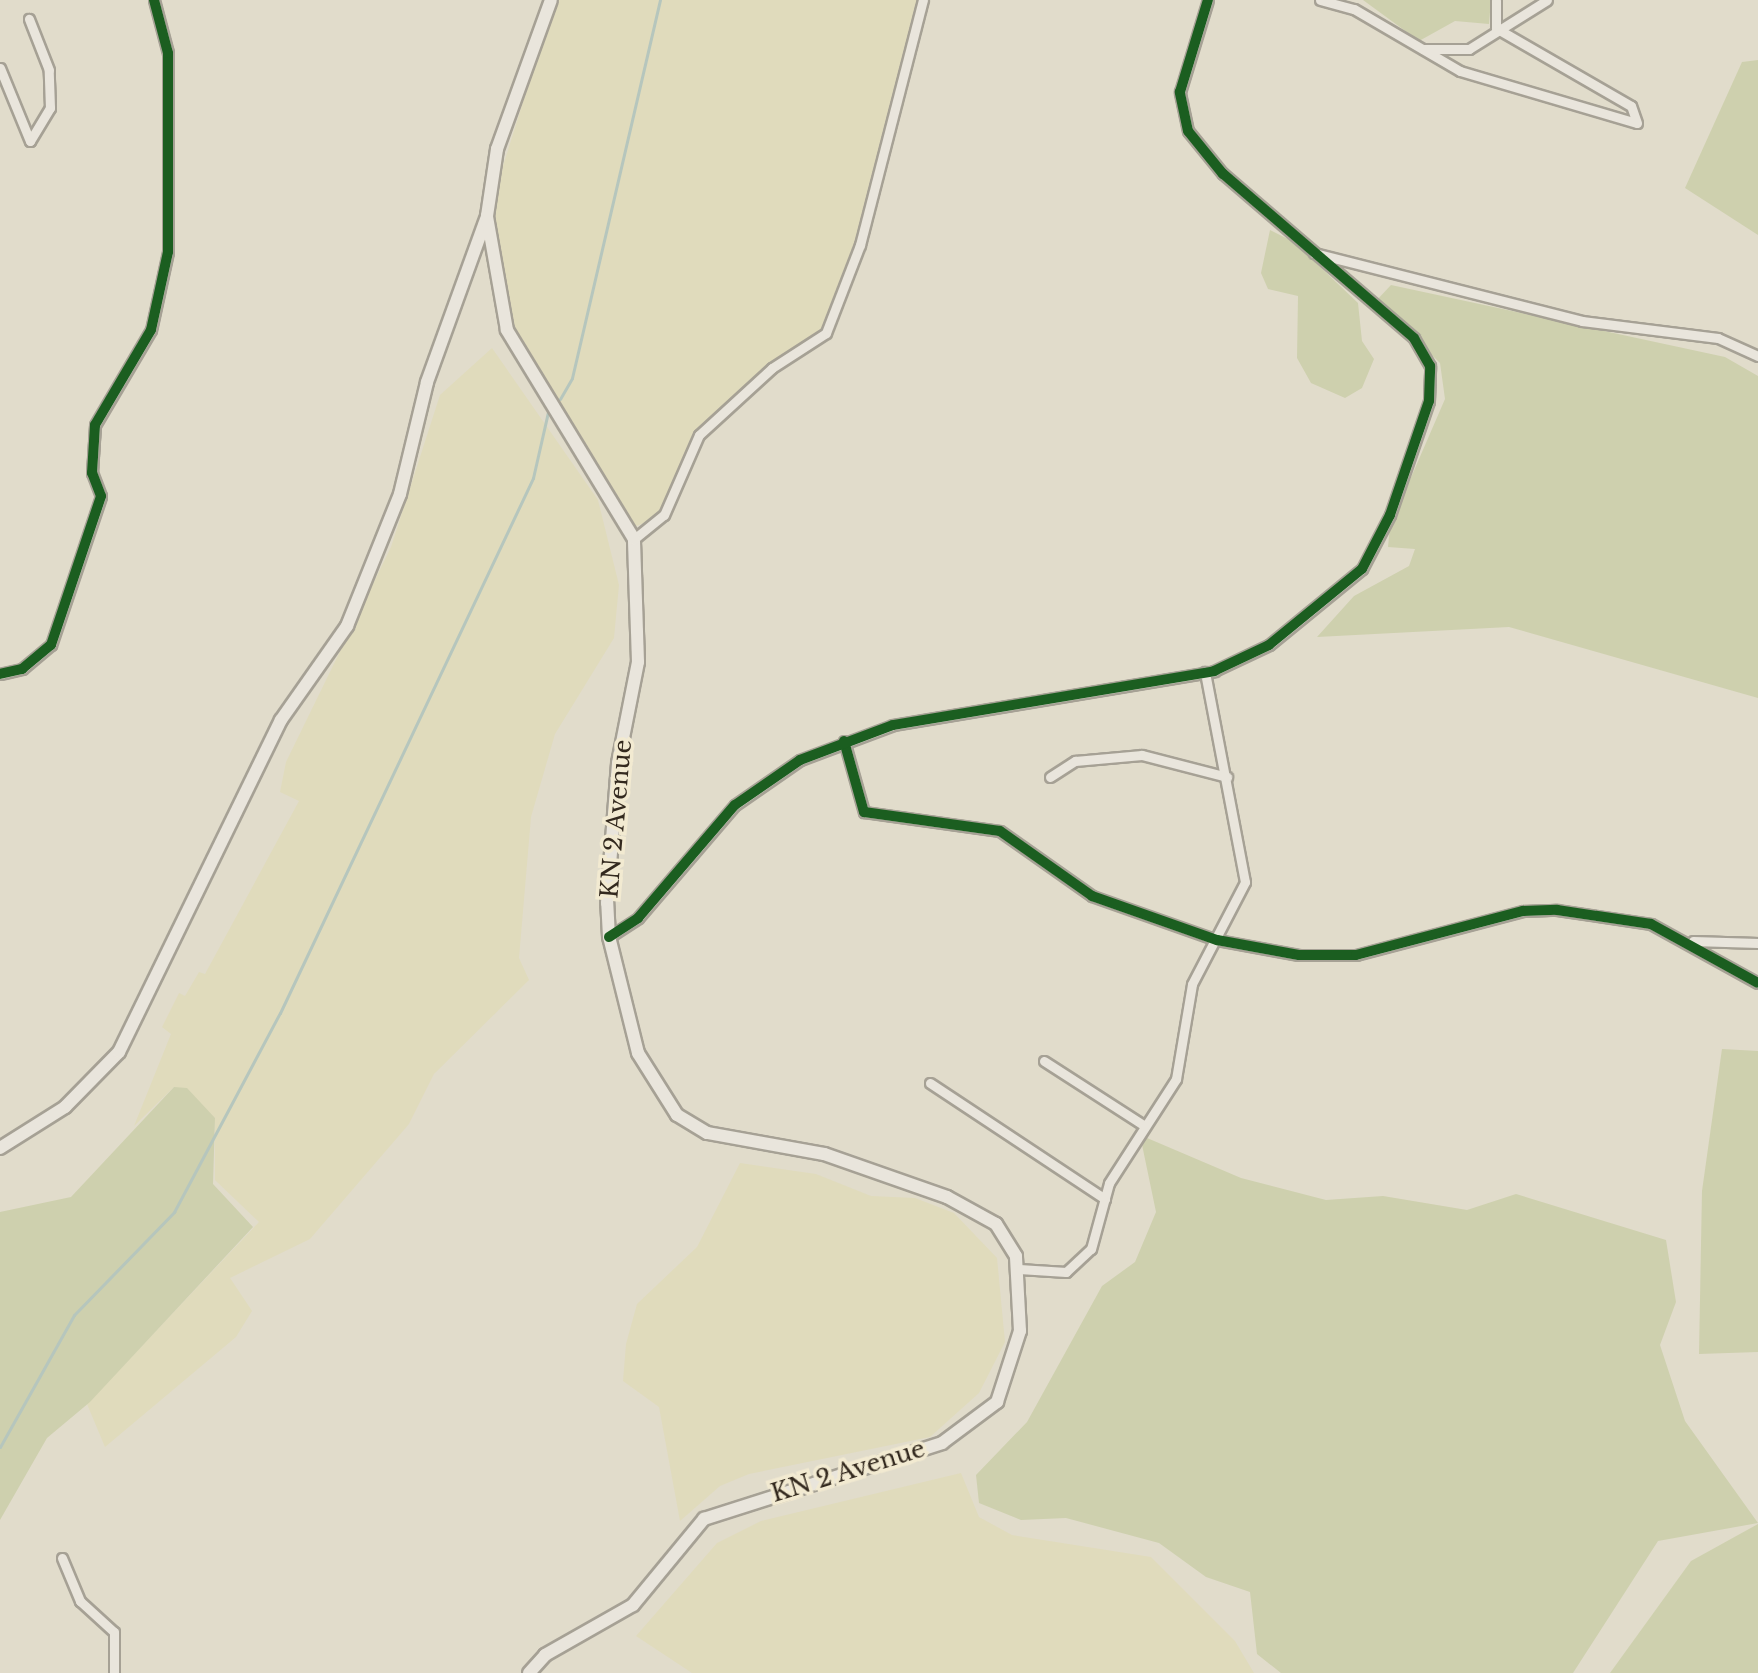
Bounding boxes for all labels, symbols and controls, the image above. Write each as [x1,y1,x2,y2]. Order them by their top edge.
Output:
street label: KN 2 Avenue [595,738,637,900]
street label: KN 2 Avenue [767,1434,929,1508]

